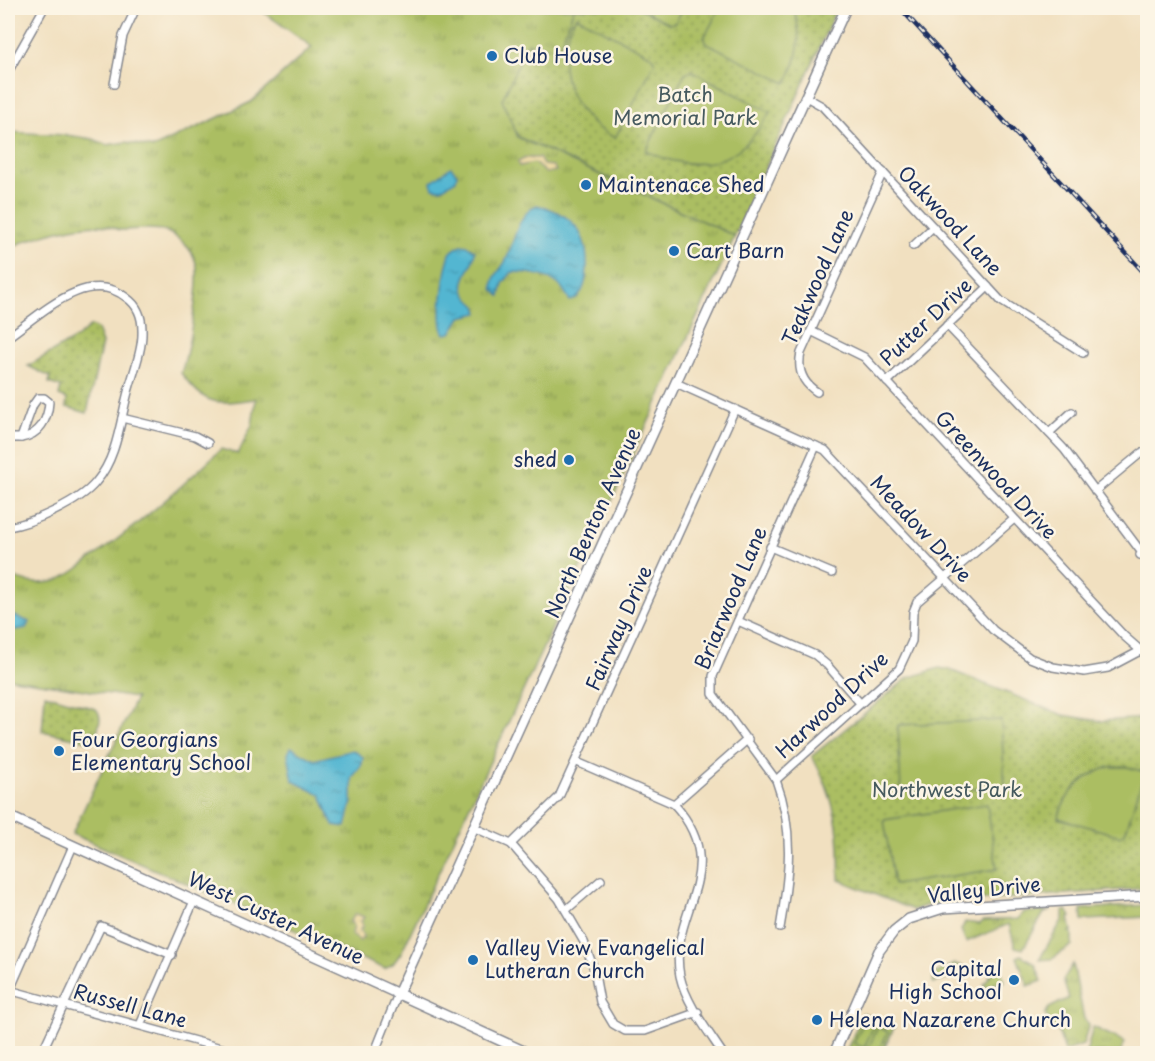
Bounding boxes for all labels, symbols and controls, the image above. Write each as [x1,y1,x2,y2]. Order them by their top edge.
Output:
place label: Club House [504,40,613,70]
marker: Club House [485,49,499,63]
park label: Batch Memorial Park [613,79,757,132]
street label: Oakwood Lane [891,158,1010,282]
place label: Maintenace Shed [598,169,764,199]
marker: Maintenace Shed [579,178,593,192]
street label: Teakwood Lane [774,204,861,350]
place label: Cart Barn [686,235,784,265]
marker: Cart Barn [667,244,681,258]
street label: Putter Drive [872,270,978,372]
street label: Greenwood Drive [929,403,1065,546]
street label: North Benton Avenue [537,422,648,623]
place label: shed [514,444,557,474]
marker: shed [562,453,576,467]
street label: Meadow Drive [864,468,980,589]
street label: Briarwood Lane [686,521,774,674]
street label: Fairway Drive [577,560,659,695]
street label: Harwood Drive [768,644,895,765]
place label: Four Georgians Elementary School [71,724,251,777]
marker: Four Georgians Elementary School [52,744,66,758]
park label: Northwest Park [872,774,1022,804]
street label: West Custer Avenue [183,863,370,971]
street label: Valley Drive [926,868,1042,910]
place label: Valley View Evangelical Lutheran Church [485,932,705,985]
marker: Valley View Evangelical Lutheran Church [466,953,480,967]
place label: Capital High School [889,953,1002,1006]
marker: Capital High School [1007,973,1021,987]
street label: Russell Lane [70,976,190,1035]
place label: Helena Nazarene Church [829,1004,1071,1034]
marker: Helena Nazarene Church [810,1013,824,1027]

